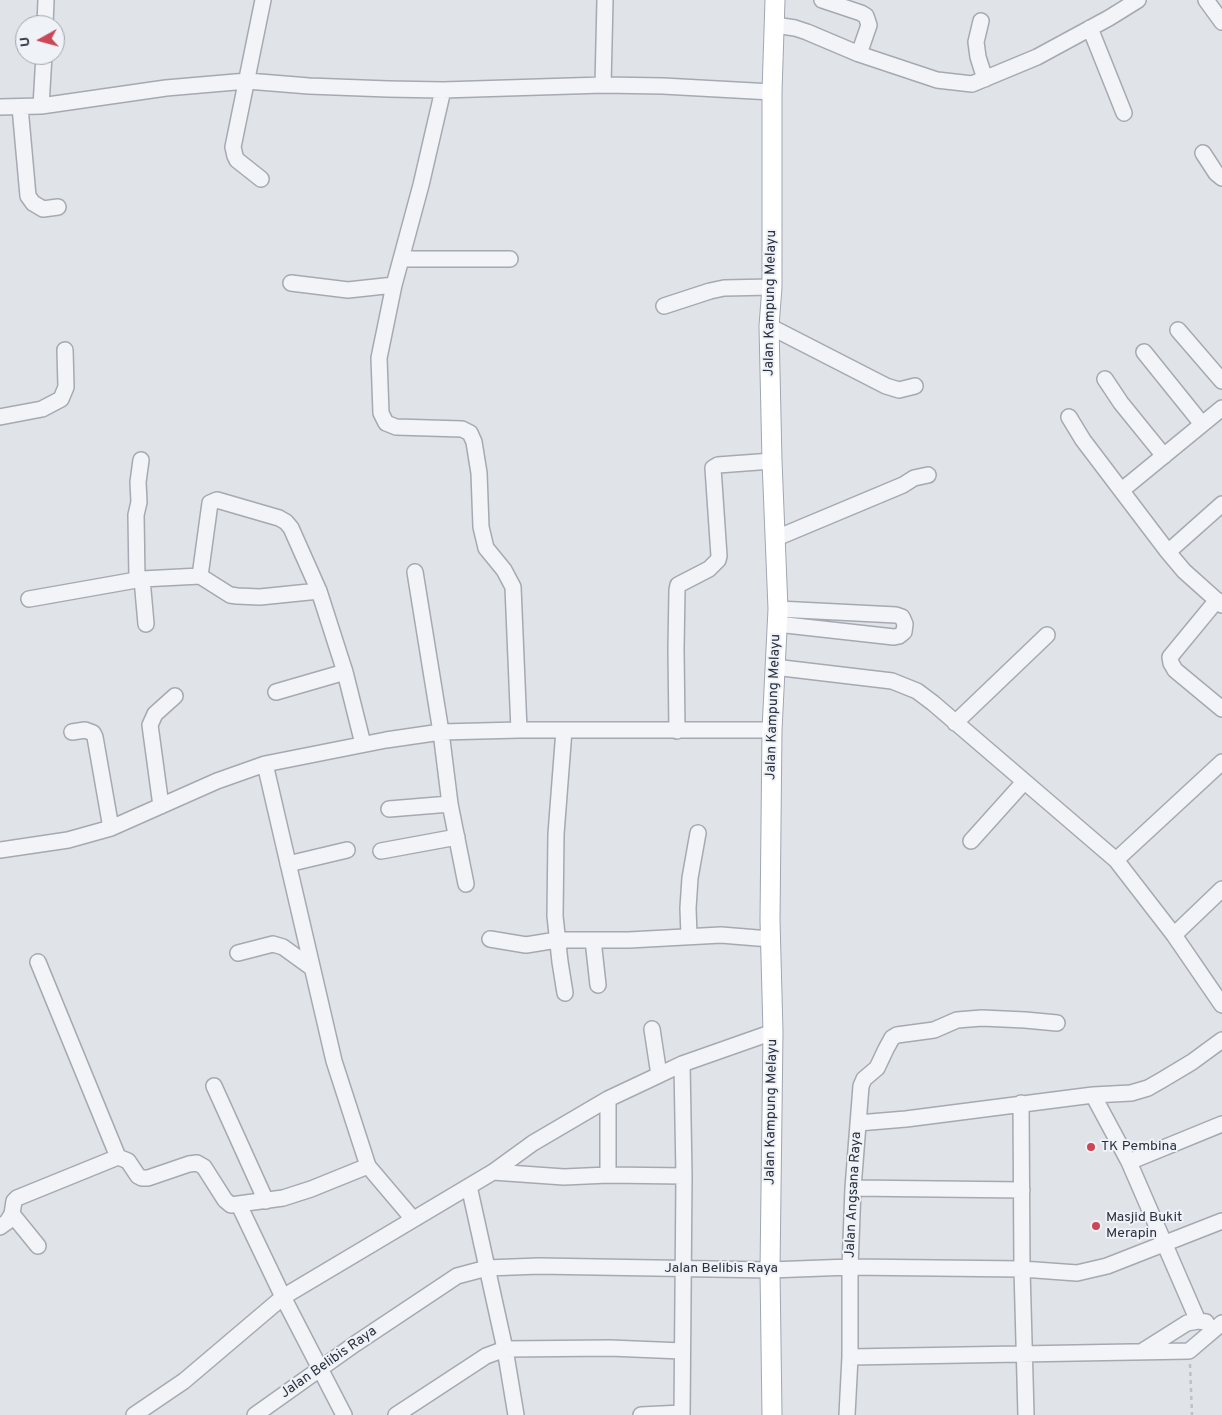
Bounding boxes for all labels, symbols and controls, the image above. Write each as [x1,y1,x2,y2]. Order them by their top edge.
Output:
north arrow [15,15,65,65]
text: U [17,36,35,48]
street label: Jalan Kampung Melayu [761,230,781,376]
street label: Jalan Kampung Melayu [763,634,785,780]
street label: Jalan Kampung Melayu [762,1039,782,1185]
street label: Jalan Angsana Raya [842,1131,866,1259]
place label: TK Pembina [1101,1139,1177,1155]
marker: TK Pembina [1085,1141,1097,1153]
place label: Masjid Bukit Merapin [1106,1210,1182,1242]
marker: Masjid Bukit Merapin [1090,1220,1102,1232]
street label: Jalan Belibis Raya [664,1261,778,1277]
street label: Jalan Belibis Raya [278,1324,380,1402]

